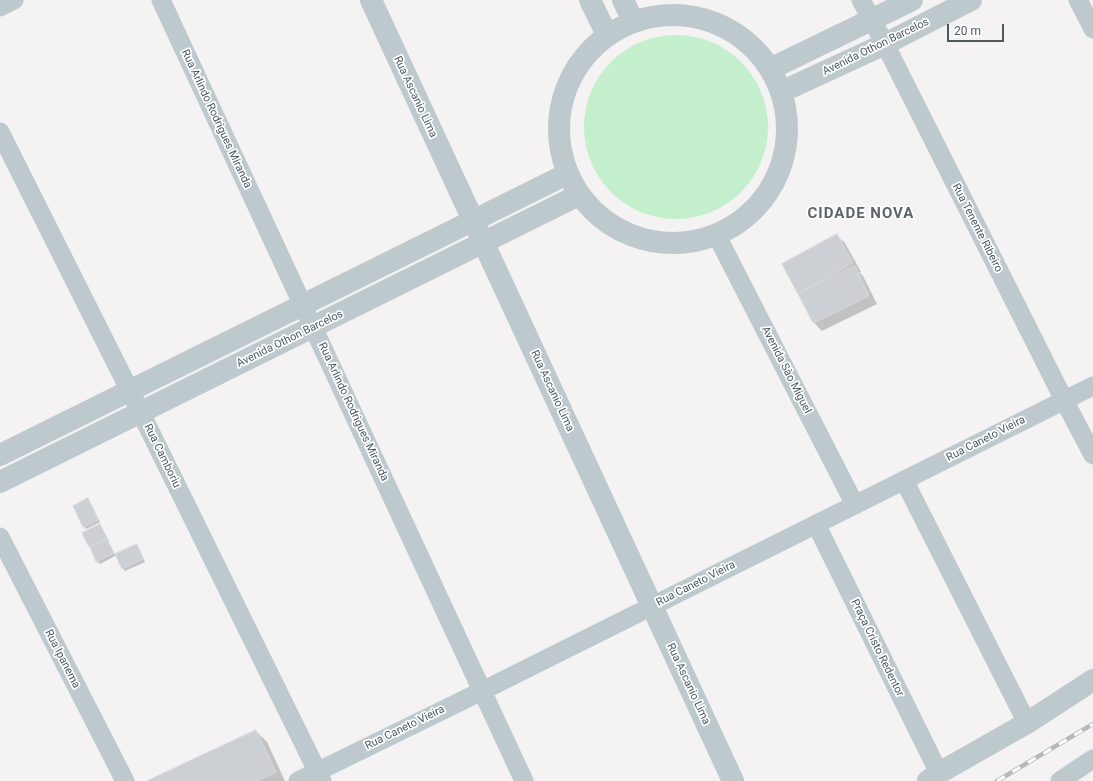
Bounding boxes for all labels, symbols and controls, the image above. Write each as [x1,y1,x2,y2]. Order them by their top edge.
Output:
street label: Avenida Othon Barcelos [821,16,931,78]
scale bar [949,16,1006,42]
text: 20 m [954,24,981,38]
street label: Rua Arlindo Rodrigues Miranda [178,48,254,190]
street label: Rua Ascanio Lima [390,54,440,140]
street label: Rua Tenente Ribeiro [949,182,1005,274]
district label: CIDADE NOVA [808,205,914,223]
street label: Avenida Othon Barcelos [235,308,345,370]
street label: Avenida Sào Miguel [758,324,814,416]
street label: Rua Arlindo Rodrigues Miranda [315,341,391,483]
street label: Rua Ascanio Lima [527,348,577,434]
street label: Rua Caneto Vieira [944,413,1028,465]
street label: Rua Camboriu [141,422,183,490]
street label: Rua Caneto Vieira [654,558,738,610]
street label: Praça Cristo Redentor [848,597,906,699]
street label: Rua Ipanema [42,627,82,691]
street label: Rua Ascanio Lima [663,641,713,727]
street label: Rua Caneto Vieira [363,703,447,753]

